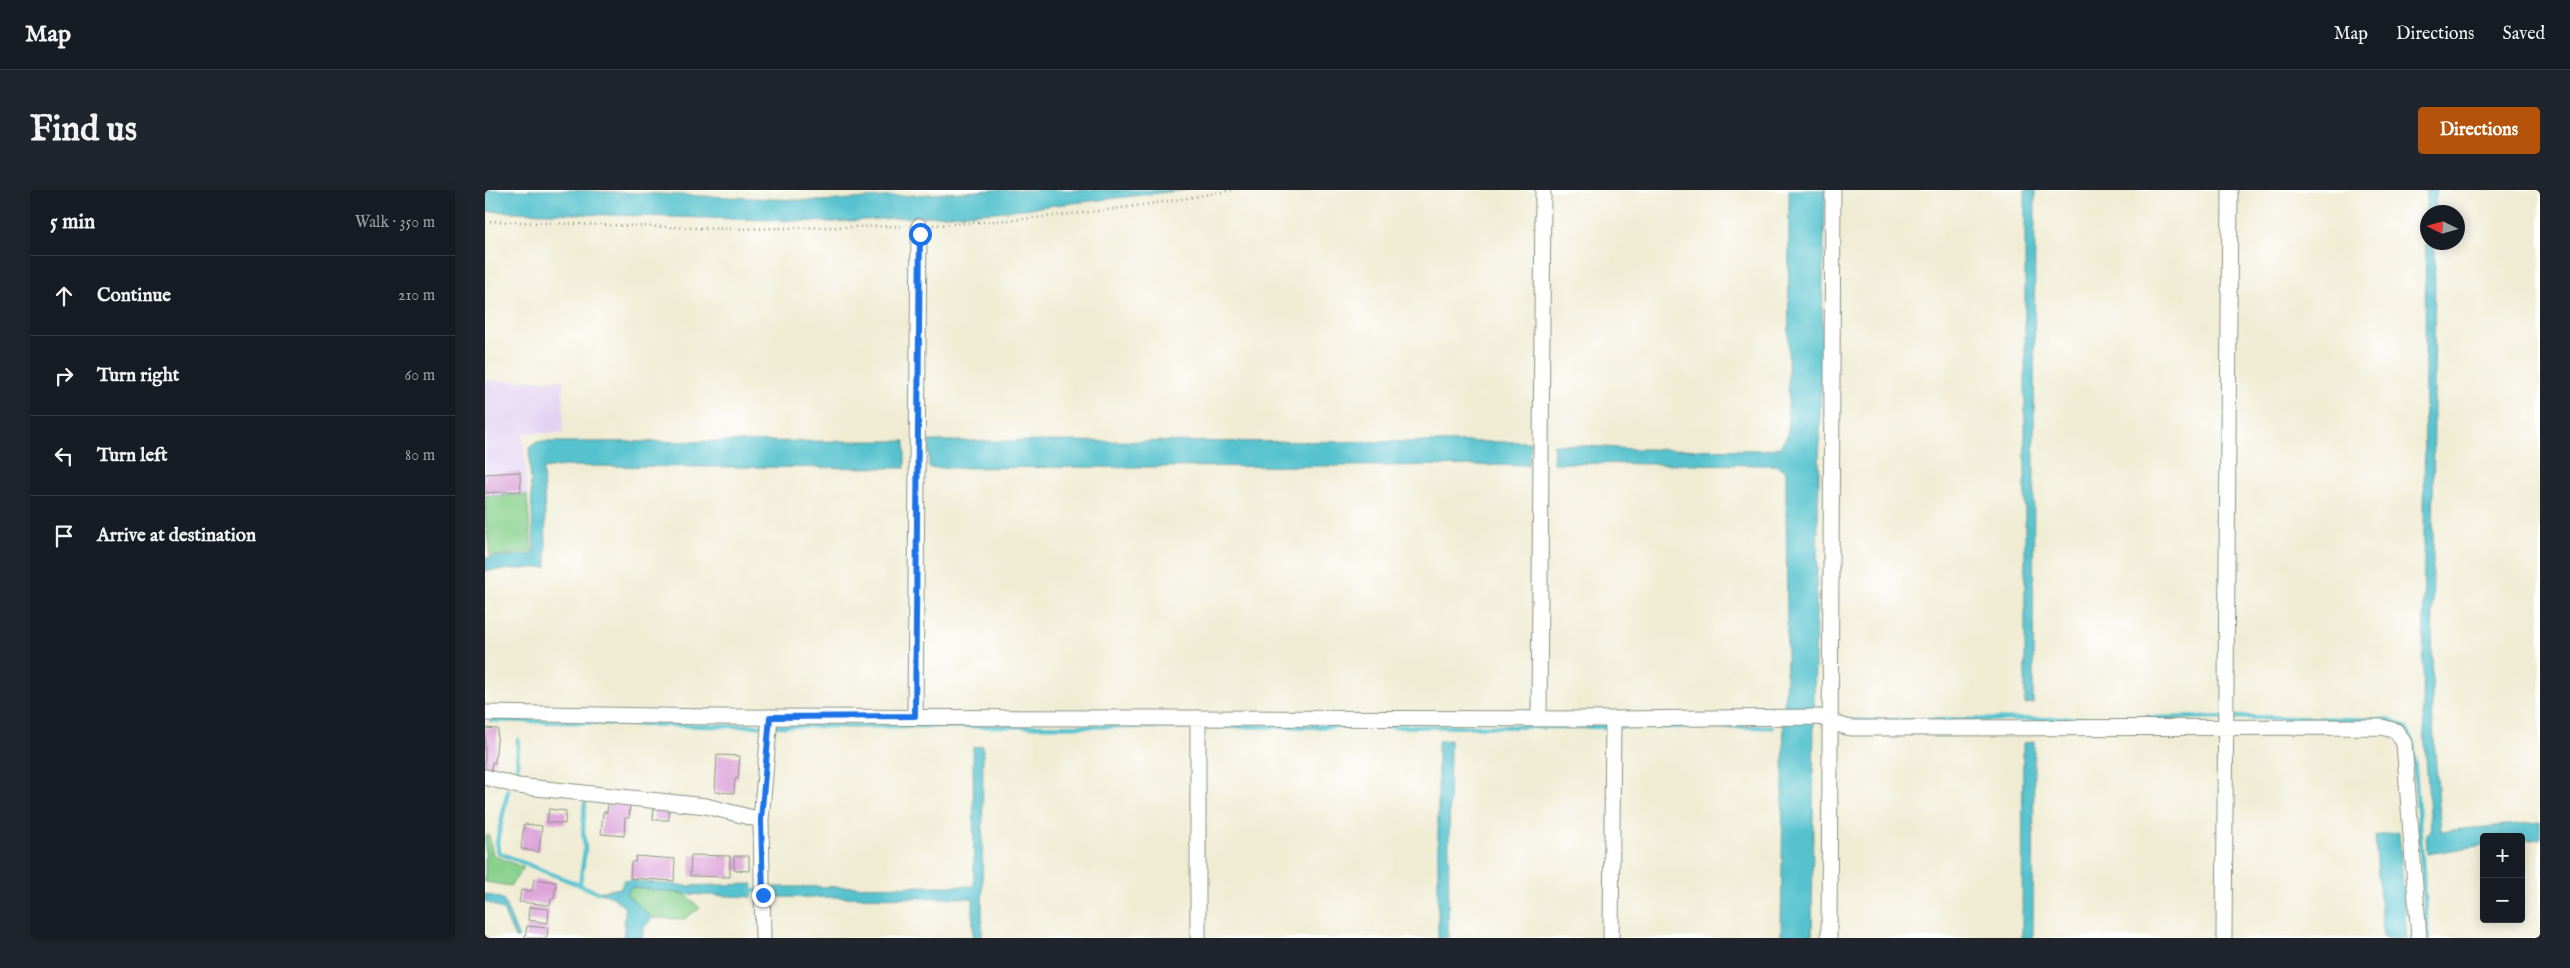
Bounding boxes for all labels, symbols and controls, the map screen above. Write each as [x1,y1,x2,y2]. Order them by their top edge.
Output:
text: Map [25,19,71,50]
text: Map [2334,23,2368,46]
text: Directions [2396,23,2474,46]
text: Saved [2502,23,2545,46]
button: Directions [2418,107,2540,154]
text: Find us [30,108,137,153]
north arrow [2420,205,2465,250]
text: 5 min [50,209,95,236]
text: Walk · 350 m [355,213,435,233]
route start [909,223,932,246]
icon: ahead [50,282,78,310]
text: Continue [97,284,171,308]
text: 210 m [398,286,435,306]
icon: right [50,362,78,390]
text: Turn right [97,364,179,388]
text: 60 m [405,366,435,386]
icon: left [50,442,78,470]
text: Turn left [97,444,168,468]
text: 80 m [405,446,435,466]
icon: arrive [50,522,78,550]
text: Arrive at destination [97,524,256,548]
map controls [2480,833,2525,923]
button: + [2480,833,2525,878]
button: − [2480,878,2525,923]
route end [752,884,775,907]

